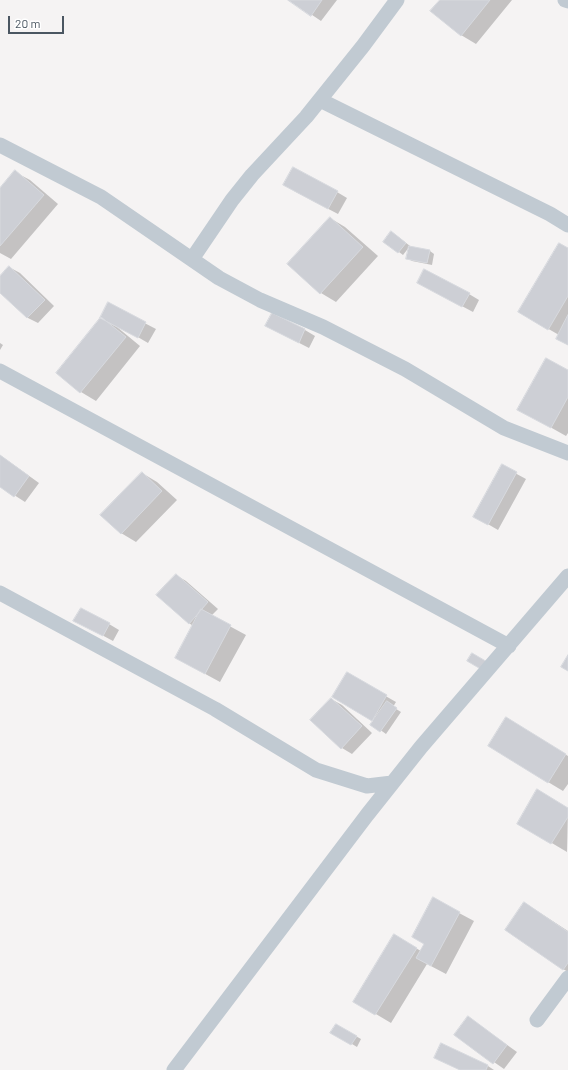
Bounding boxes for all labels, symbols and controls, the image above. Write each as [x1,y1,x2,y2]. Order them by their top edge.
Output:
scale bar [10,8,66,34]
text: 20 m [15,16,41,30]

